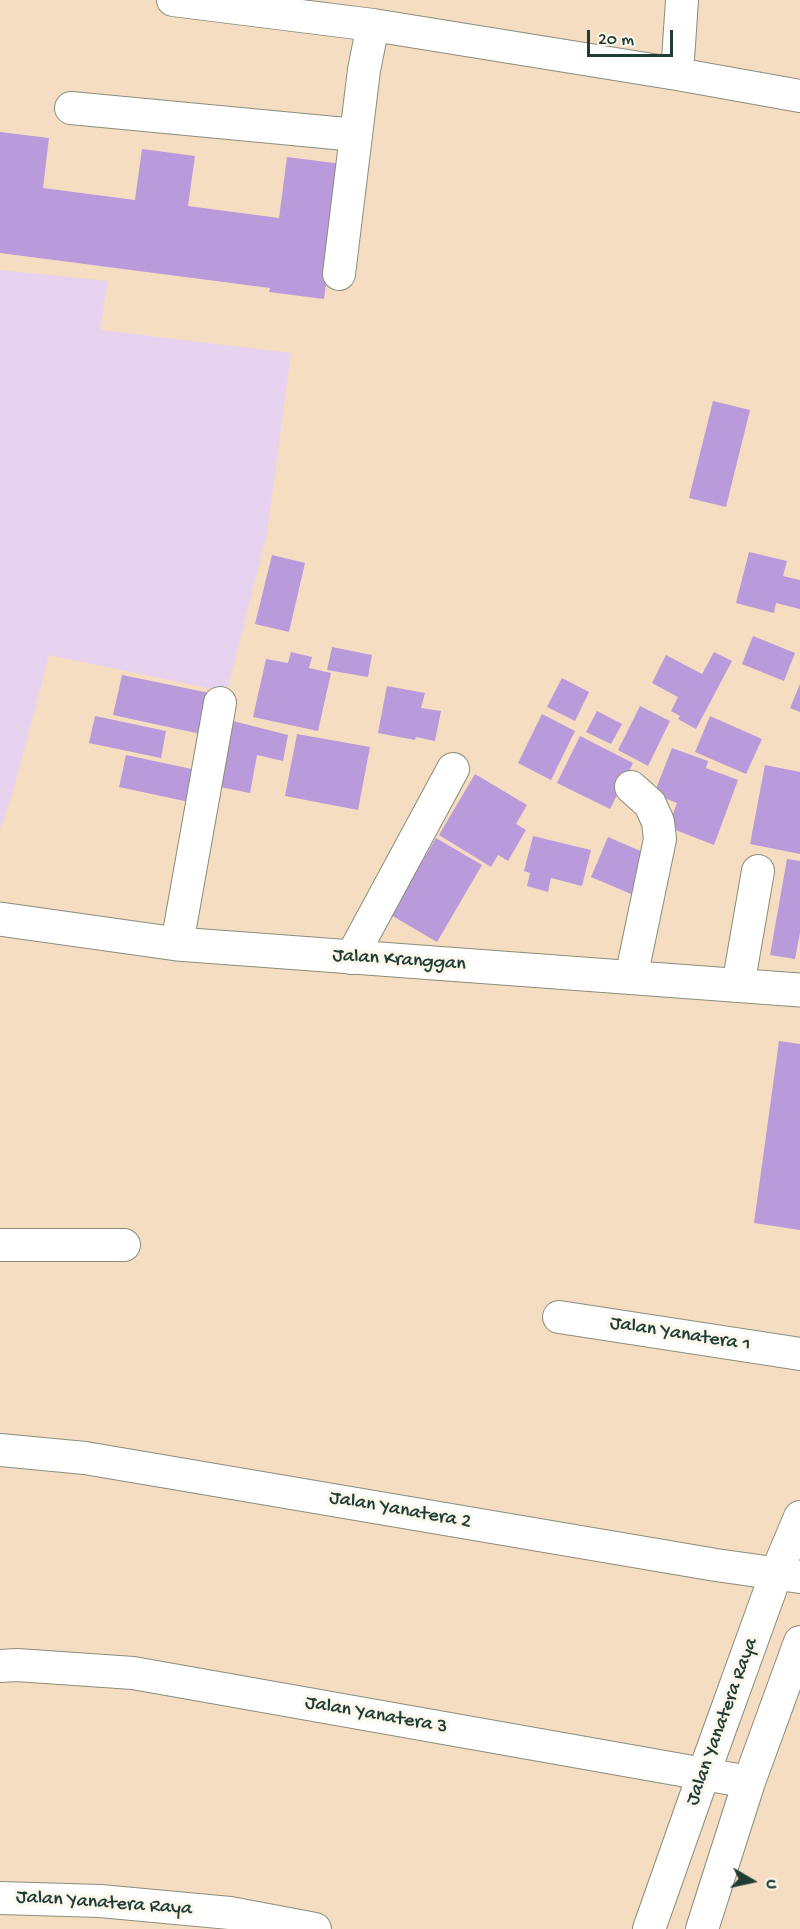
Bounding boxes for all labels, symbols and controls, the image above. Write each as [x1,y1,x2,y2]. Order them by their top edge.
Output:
scale bar [590,18,676,56]
text: 20 m [598,30,634,51]
street label: Jalan Kranggan [332,944,466,978]
street label: Jalan Yanatera 1 [608,1312,752,1358]
street label: Jalan Yanatera 2 [327,1487,473,1535]
street label: Jalan Yanatera Raya [682,1635,764,1809]
street label: Jalan Yanatera 3 [303,1692,449,1740]
north arrow [722,1851,782,1911]
text: U [760,1878,780,1890]
street label: Jalan Yanatera Raya [15,1886,193,1922]

